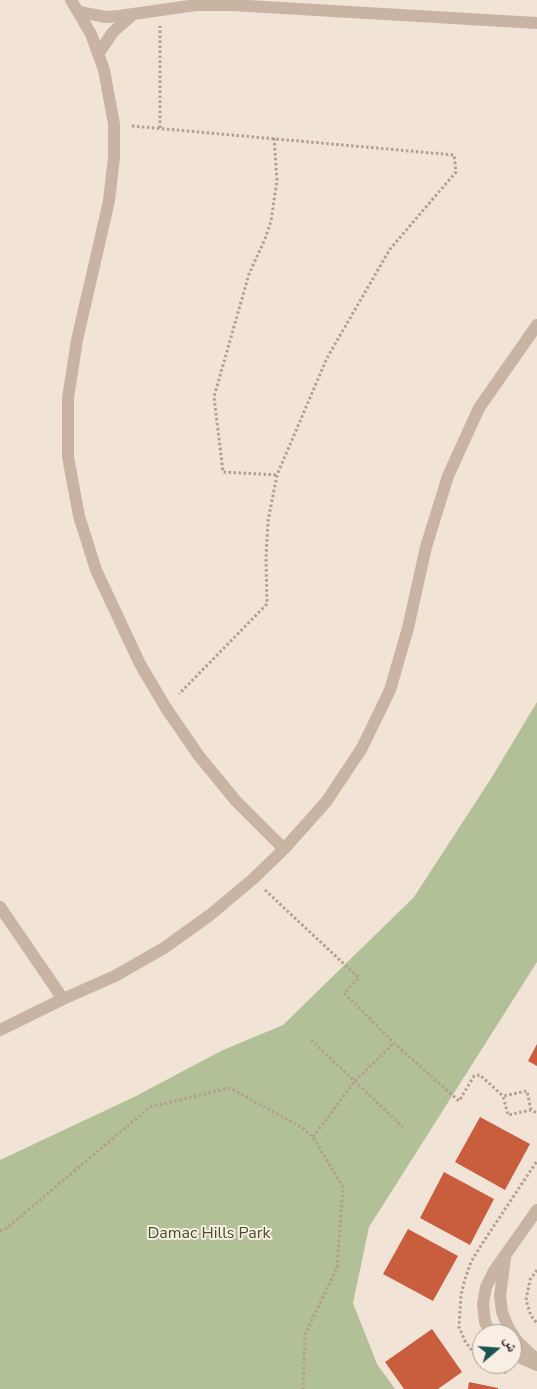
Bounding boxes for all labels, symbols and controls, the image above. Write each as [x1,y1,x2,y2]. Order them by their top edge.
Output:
park label: Damac Hills Park [147,1224,271,1244]
north arrow [472,1324,522,1374]
text: ش [499,1335,522,1355]

